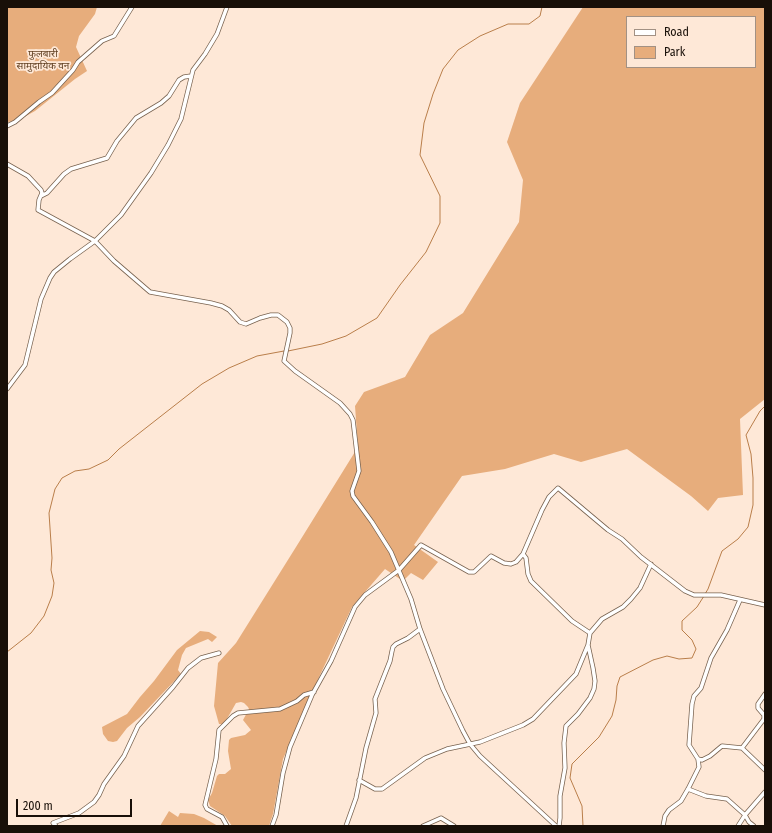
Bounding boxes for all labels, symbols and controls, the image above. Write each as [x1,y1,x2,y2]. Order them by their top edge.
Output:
legend [626,16,756,68]
text: Road [664,25,689,39]
text: Park [664,45,685,59]
park label: फुलबारी सामुदायिक वन [17,48,69,72]
scale bar [18,791,134,817]
text: 200 m [23,799,53,813]

